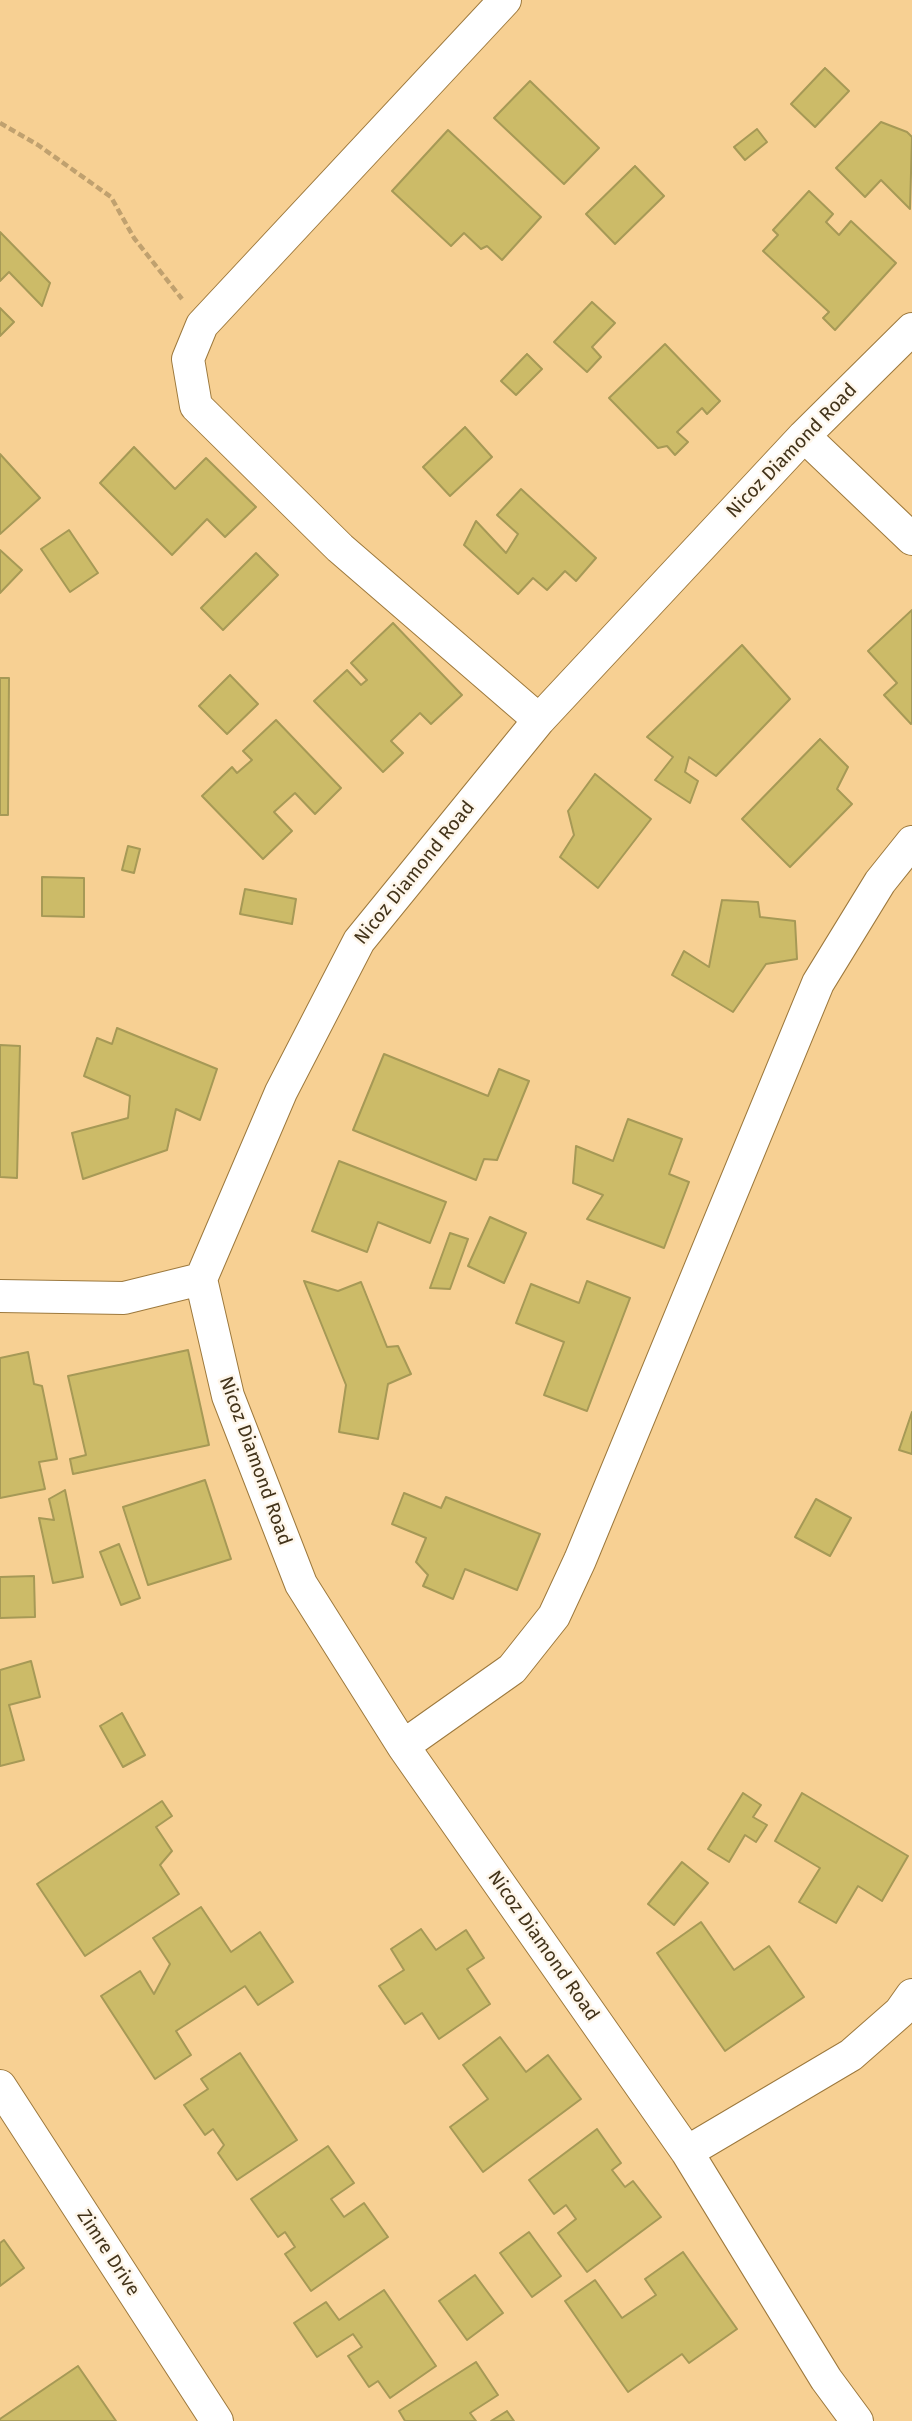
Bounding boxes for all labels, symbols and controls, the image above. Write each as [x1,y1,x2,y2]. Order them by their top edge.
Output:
street label: Nicoz Diamond Road [722,379,862,523]
street label: Nicoz Diamond Road [350,797,480,949]
street label: Nicoz Diamond Road [214,1373,296,1549]
street label: Nicoz Diamond Road [483,1867,603,2025]
street label: Zimre Drive [72,2206,144,2300]

